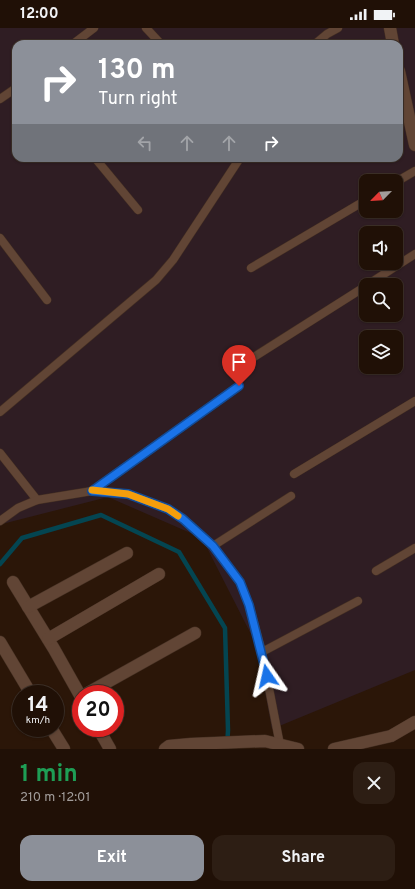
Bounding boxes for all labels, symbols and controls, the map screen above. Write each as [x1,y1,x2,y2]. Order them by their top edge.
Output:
text: 12:00 [20,5,59,24]
text: 130 m [98,53,176,89]
icon: right [32,56,84,108]
text: Turn right [98,88,178,111]
icon: left [134,132,156,154]
icon: ahead [176,132,198,154]
icon: ahead [218,132,240,154]
icon: right [260,132,282,154]
north arrow [359,174,403,218]
map controls [359,174,403,374]
button: sound [359,226,403,270]
button: search [359,278,403,322]
button: layers [359,330,403,374]
pin [222,345,256,386]
icon: arrive [228,351,250,373]
position arrow [246,655,288,697]
speed limit sign: 20 [72,685,124,737]
text: 14 [28,693,48,719]
text: km/h [26,714,50,727]
text: 1 min [20,760,78,790]
button: close [353,762,395,804]
text: 210 m · 12:01 [20,790,90,806]
button: Exit [20,835,204,881]
button: Share [212,835,395,881]

